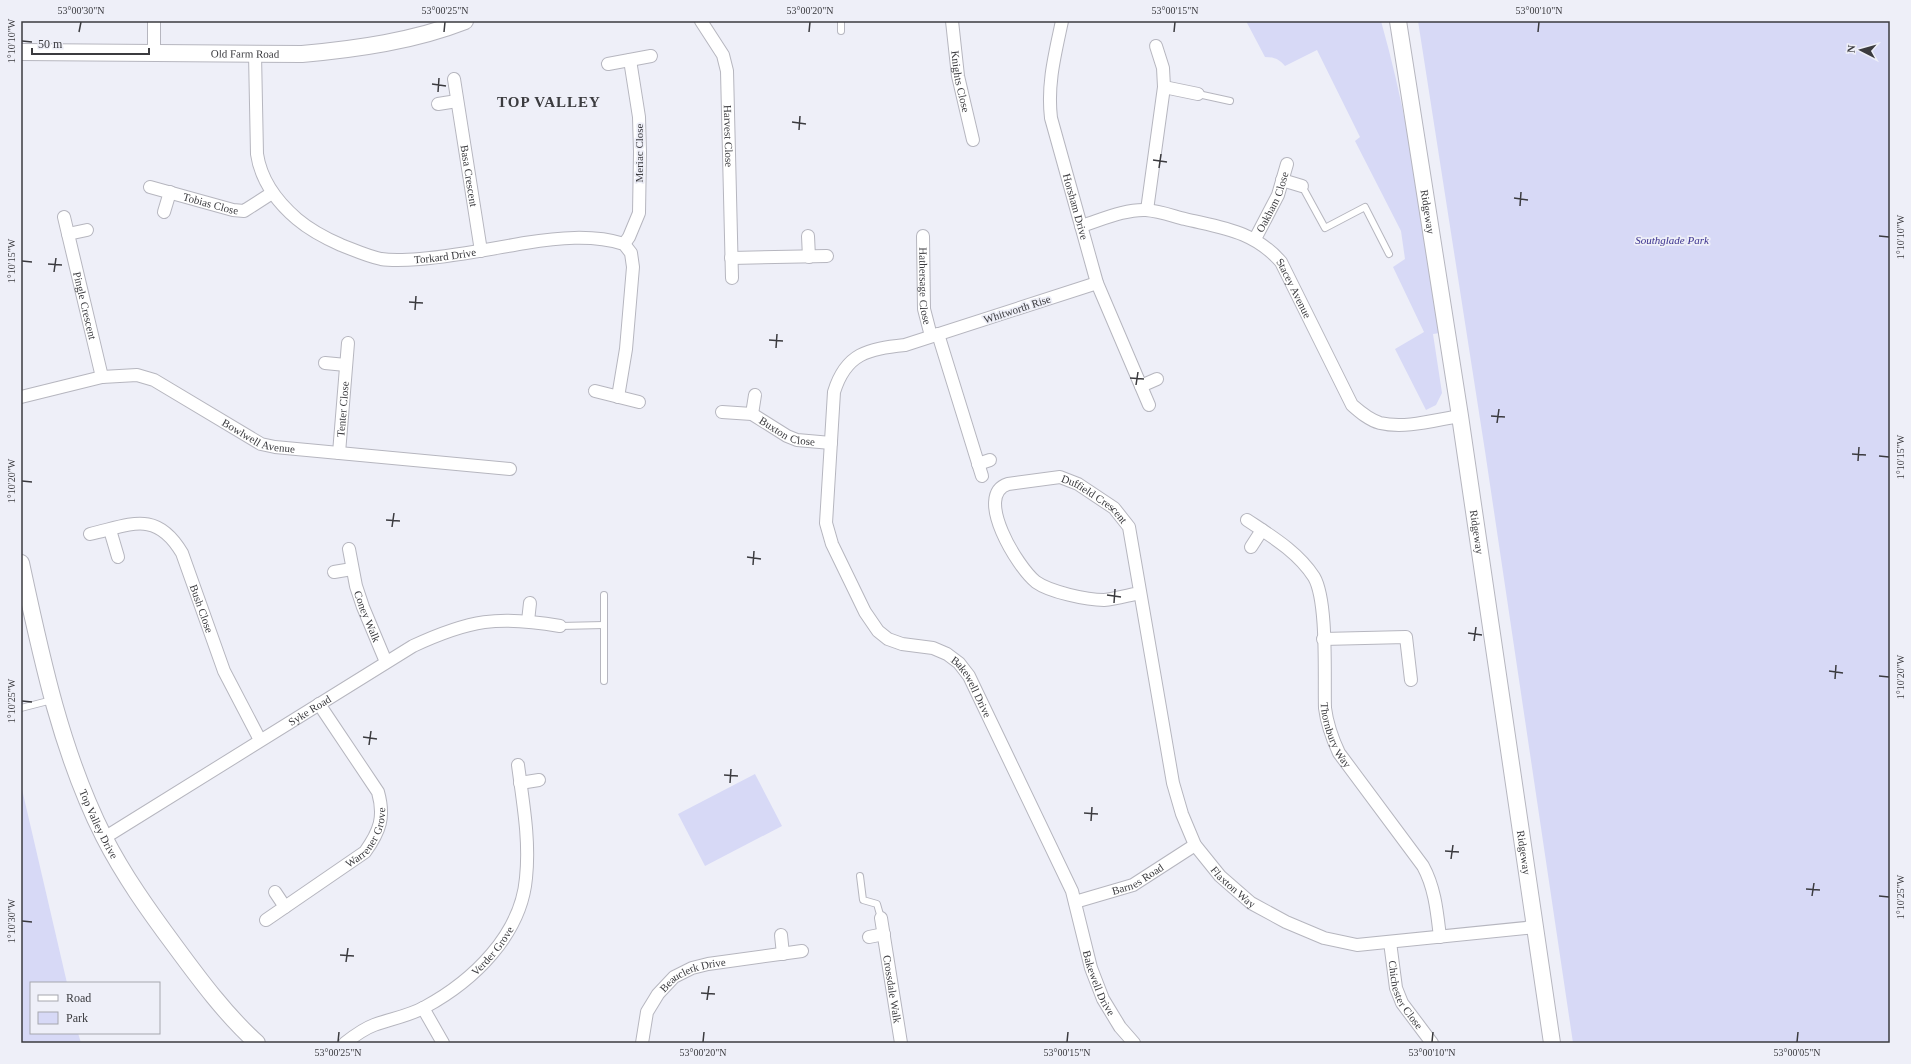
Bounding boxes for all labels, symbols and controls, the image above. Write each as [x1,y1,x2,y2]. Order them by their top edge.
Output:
text: 53°00'30"N [57,5,105,16]
text: 53°00'25"N [421,5,469,16]
text: 53°00'20"N [786,5,834,16]
text: 53°00'15"N [1151,5,1199,16]
text: 53°00'10"N [1515,5,1563,16]
text: 1°10'10"W [6,18,17,63]
scale bar [32,30,149,56]
north arrow [1841,30,1881,70]
text: 50 m [38,37,63,51]
text: N [1845,44,1857,54]
street label: Old Farm Road [211,47,280,60]
street label: Knights Close [949,50,972,114]
district label: TOP VALLEY [497,94,601,110]
street label: Harvest Close [722,105,735,167]
street label: Meriac Close [633,123,645,182]
street label: Basa Crescent [458,144,480,208]
street label: Oakham Close [1254,170,1290,234]
street label: Horsham Drive [1061,172,1091,241]
street label: Ridgeway [1419,189,1437,235]
street label: Tobias Close [182,190,239,216]
text: 1°10'10"W [1895,214,1906,259]
park label: Southglade Park [1635,234,1710,246]
text: 1°10'15"W [6,238,17,283]
street label: Torkard Drive [413,246,477,265]
street label: Hathersage Close [917,247,934,326]
street label: Stacey Avenue [1274,256,1314,320]
street label: Pingle Crescent [71,270,99,341]
street label: Whitworth Rise [982,292,1052,326]
street label: Tenter Close [334,381,351,437]
street label: Buxton Close [757,414,816,448]
street label: Bowlwell Avenue [220,416,296,455]
text: 1°10'15"W [1895,434,1906,479]
text: 1°10'20"W [6,458,17,503]
street label: Duffield Crescent [1060,472,1130,526]
street label: Ridgeway [1468,509,1486,555]
street label: Bush Close [188,583,216,634]
street label: Coney Walk [352,589,383,644]
street label: Bakewell Drive [949,654,994,719]
text: 1°10'20"W [1895,654,1906,699]
text: 1°10'25"W [6,678,17,723]
street label: Syke Road [286,692,334,728]
street label: Thornbury Way [1319,702,1354,770]
street label: Top Valley Drive [77,787,121,861]
street label: Warrener Grove [343,807,387,870]
street label: Ridgeway [1515,830,1533,876]
street label: Barnes Road [1110,861,1166,897]
street label: Flaxton Way [1208,864,1258,910]
text: 1°10'25"W [1895,874,1906,919]
text: 1°10'30"W [6,898,17,943]
street label: Verder Grove [469,924,516,978]
street label: Bakewell Drive [1081,949,1118,1018]
street label: Crossdale Walk [881,954,904,1025]
street label: Beauclerk Drive [657,956,727,994]
street label: Chichester Close [1386,960,1425,1031]
legend [30,982,160,1034]
text: Road [66,991,91,1005]
text: Park [66,1011,88,1025]
text: 53°00'25"N [314,1047,362,1058]
text: 53°00'20"N [679,1047,727,1058]
text: 53°00'15"N [1043,1047,1091,1058]
text: 53°00'10"N [1408,1047,1456,1058]
text: 53°00'05"N [1773,1047,1821,1058]

